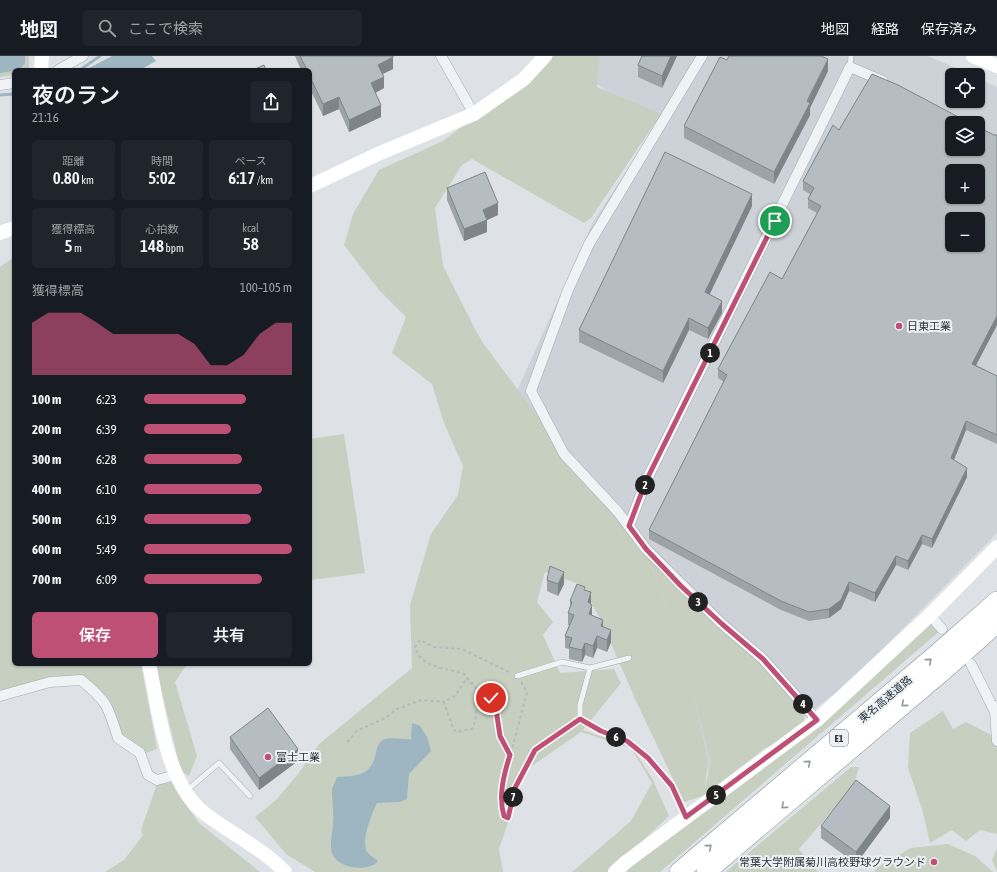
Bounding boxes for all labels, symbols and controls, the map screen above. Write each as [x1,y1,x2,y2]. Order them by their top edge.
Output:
search box [82,10,362,46]
icon: search [96,17,118,39]
text: 地図 [20,18,58,40]
text: ここで検索 [128,20,203,37]
text: 地図 [821,21,849,37]
text: 経路 [871,21,899,37]
text: 保存済み [921,21,977,37]
map controls [945,68,985,252]
button: locate [945,68,985,108]
button: share [250,81,292,123]
text: 夜のラン [32,82,120,108]
text: 21:16 [32,110,59,125]
button: layers [945,116,985,156]
text: 距離 [62,155,84,167]
text: 時間 [151,155,173,167]
text: ペース [234,155,267,167]
button: + [945,164,985,204]
text: 0.80 [53,168,80,188]
text: 5:02 [148,168,176,188]
text: 6:17 [228,168,255,188]
text: km [80,174,94,186]
text: /km [255,174,273,186]
pin [758,204,792,238]
icon: arrive [764,210,786,232]
button: − [945,212,985,252]
text: kcal [242,222,259,234]
text: 獲得標高 [51,223,95,235]
text: 心拍数 [145,223,178,235]
text: 58 [243,234,259,254]
text: 5 [65,236,73,256]
text: 148 [140,236,164,256]
text: m [73,242,82,254]
text: bpm [164,242,184,254]
text: 100–105 m [240,280,292,295]
text: 獲得標高 [32,283,84,298]
place label: 日東工業 [907,320,951,332]
marker: 日東工業 [894,321,904,331]
pin: 1 [700,343,720,363]
text: 1 [707,347,713,359]
text: 100 m [32,392,61,407]
text: 6:23 [96,392,117,407]
text: 200 m [32,422,61,437]
text: 6:39 [96,422,117,437]
text: 300 m [32,452,61,467]
text: 6:28 [96,452,117,467]
pin: 2 [635,475,655,495]
text: 2 [642,479,648,491]
text: 400 m [32,482,61,497]
text: 6:10 [96,482,117,497]
text: 500 m [32,512,61,527]
text: 6:19 [96,512,117,527]
text: 600 m [32,542,61,557]
text: 5:49 [96,542,117,557]
text: 700 m [32,572,61,587]
text: 6:09 [96,572,117,587]
pin: 3 [688,592,708,612]
text: 3 [695,596,701,608]
button: 保存 [32,612,158,658]
button: 共有 [166,612,292,658]
one-way arrow [924,659,932,666]
street label: 東名高速道路 [856,673,914,725]
pin [474,681,508,715]
icon: check [480,687,502,709]
pin: 4 [793,694,813,714]
text: 4 [800,698,806,710]
one-way arrow [902,700,909,707]
pin: 6 [606,727,626,747]
road number: E1 [830,730,848,746]
text: 6 [613,731,619,743]
place label: 富士工業 [276,751,320,763]
marker: 富士工業 [263,752,273,762]
one-way arrow [804,761,811,768]
pin: 5 [706,785,726,805]
pin: 7 [503,787,523,807]
text: 5 [713,789,719,801]
text: 7 [510,791,516,803]
one-way arrow [781,802,788,809]
one-way arrow [704,844,711,851]
place label: 常葉大学附属菊川高校野球グラウンド [739,856,926,868]
marker: 常葉大学附属菊川高校野球グラウンド [929,857,939,867]

